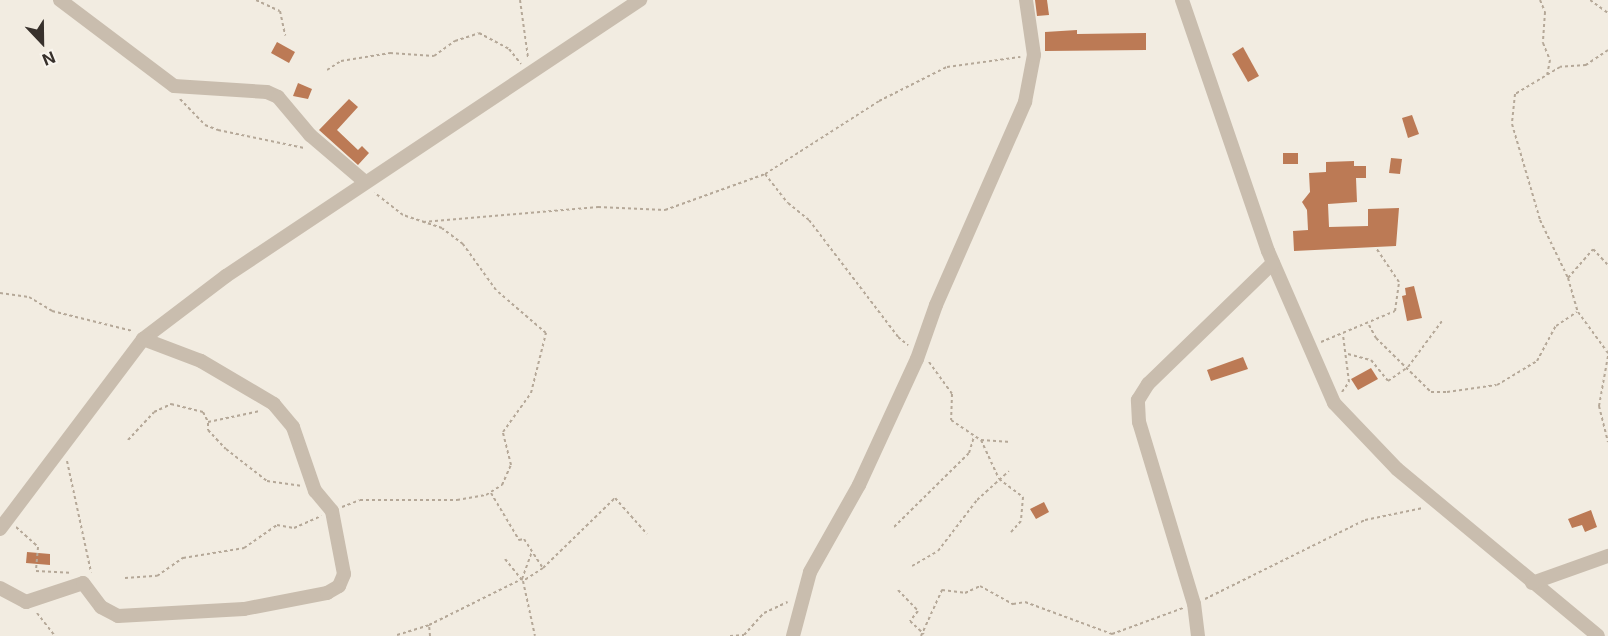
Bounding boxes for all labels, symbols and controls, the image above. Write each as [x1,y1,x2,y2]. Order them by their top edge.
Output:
north arrow [12,12,72,72]
text: N [39,47,58,70]

